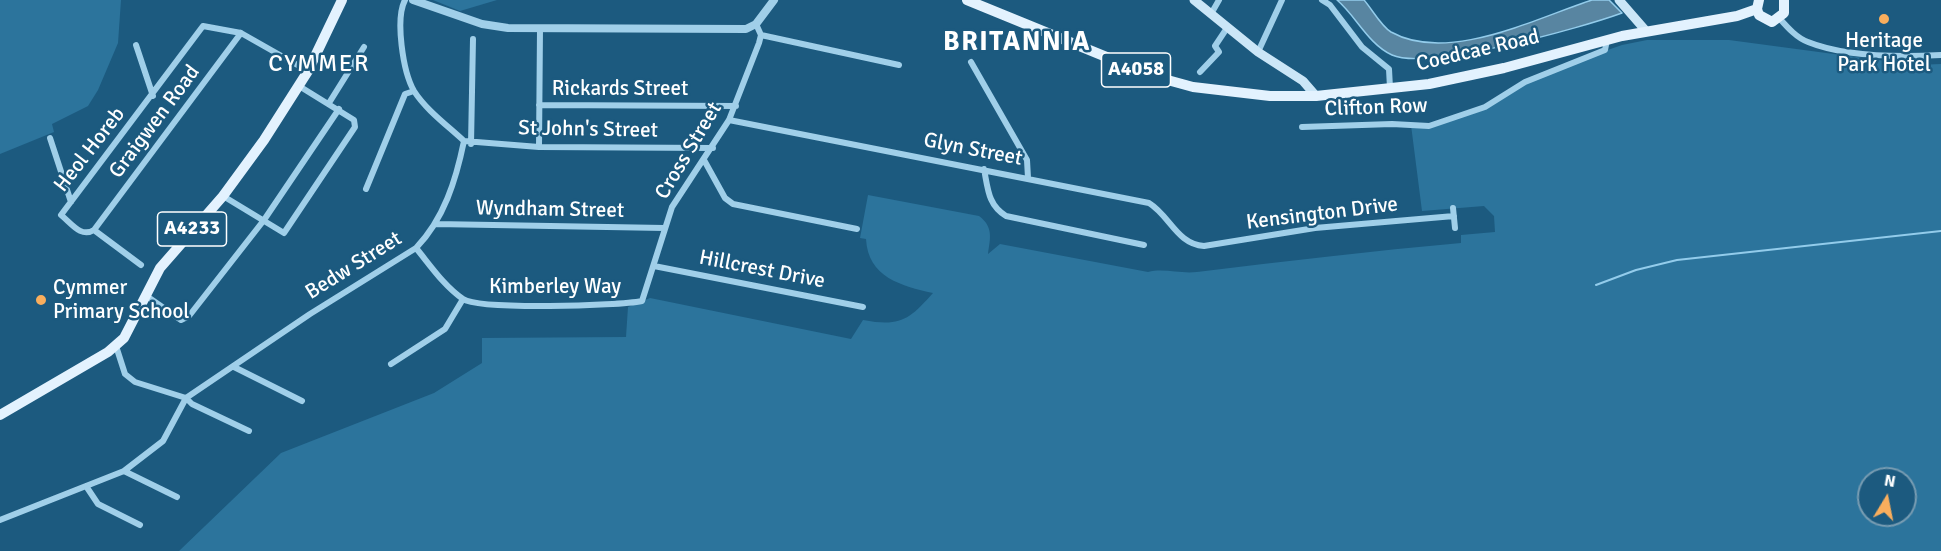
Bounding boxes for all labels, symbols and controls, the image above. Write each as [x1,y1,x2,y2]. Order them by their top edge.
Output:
marker: Heritage Park Hotel [1877,12,1891,26]
street label: Coedcae Road [1414,25,1542,77]
district label: BRITANNIA [943,27,1091,59]
place label: Heritage Park Hotel [1837,28,1931,78]
district label: CYMMER [268,51,370,79]
road number: A4058 [1102,53,1170,87]
street label: Graigwen Road [104,61,206,183]
street label: Rickards Street [552,76,688,102]
street label: Clifton Row [1324,94,1428,122]
street label: Cross Street [650,98,728,204]
street label: Heol Horeb [49,103,131,197]
street label: St John's Street [518,116,658,144]
street label: Glyn Street [922,128,1024,172]
street label: Kensington Drive [1245,192,1399,236]
street label: Wyndham Street [476,196,624,224]
road number: A4233 [158,212,226,246]
street label: Bedw Street [301,226,407,306]
street label: Hillcrest Drive [697,245,827,295]
street label: Kimberley Way [489,274,621,300]
place label: Cymmer Primary School [53,275,189,325]
marker: Cymmer Primary School [34,293,48,307]
north arrow [1857,467,1917,527]
text: N [1883,470,1897,492]

